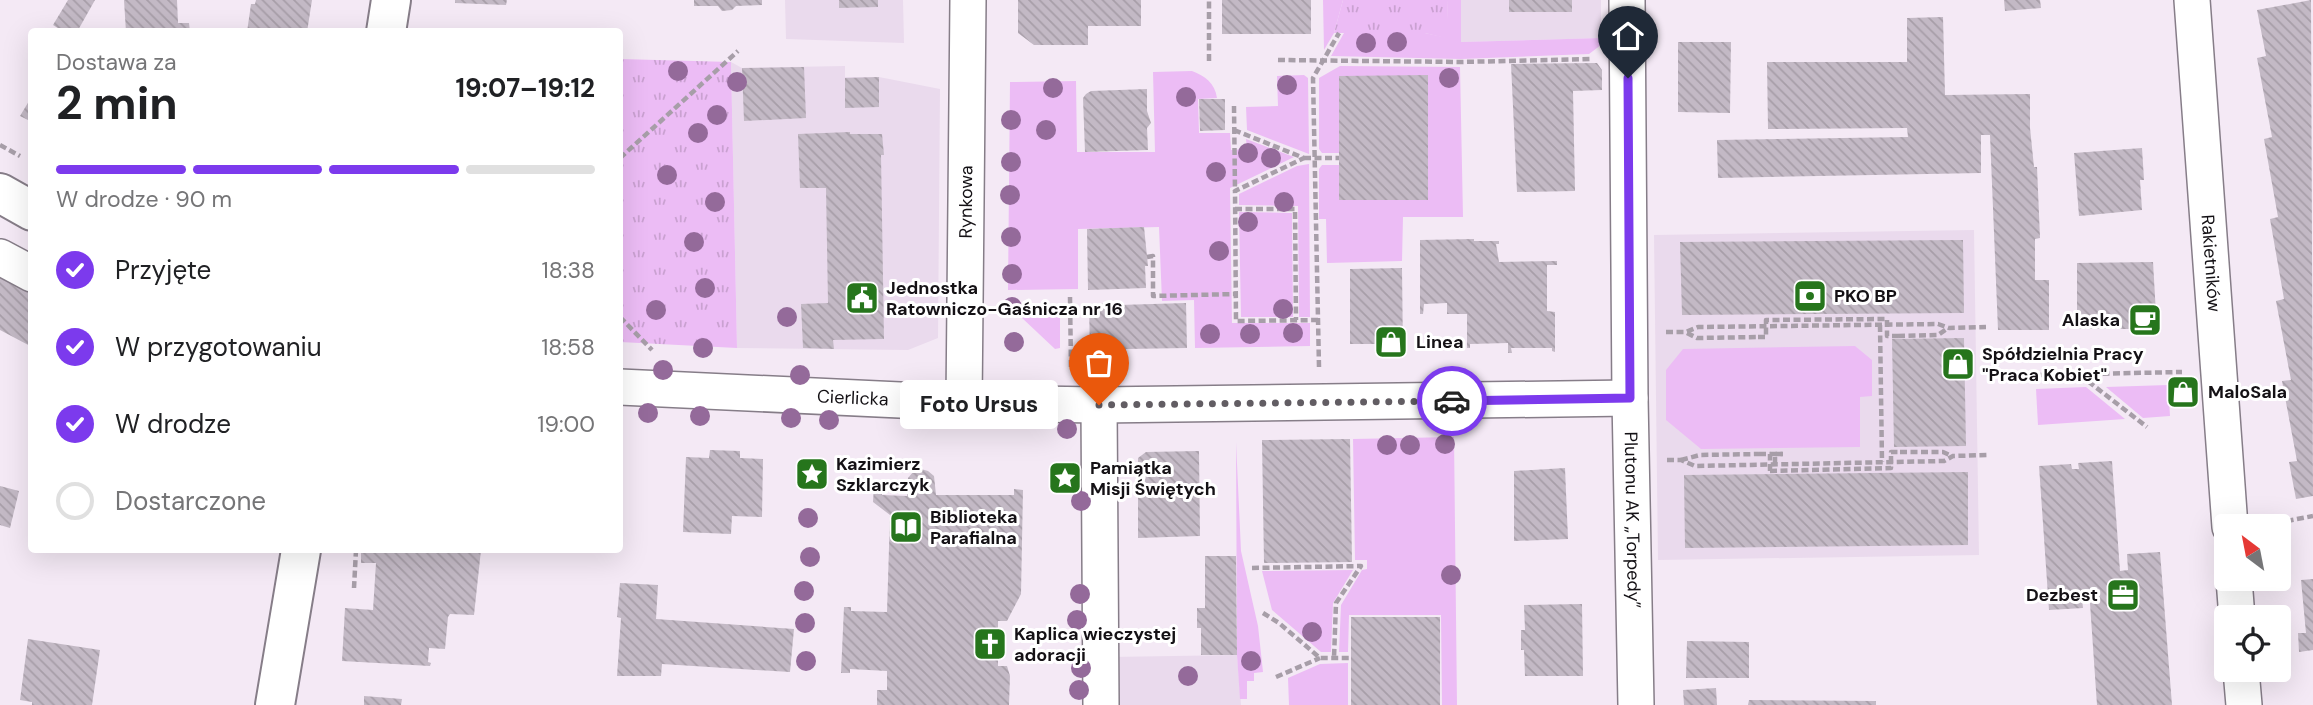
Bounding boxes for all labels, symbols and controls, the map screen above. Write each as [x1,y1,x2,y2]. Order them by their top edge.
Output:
pin [1598,6,1658,78]
icon: home [1609,17,1647,55]
text: Dostawa za [56,47,177,77]
text: 19:07–19:12 [456,71,595,105]
text: 2 min [56,73,178,133]
street label: Rynkowa [954,165,978,239]
text: W drodze · 90 m [56,184,232,214]
street label: Rakietników [2196,214,2226,313]
icon: check [56,251,94,289]
text: Przyjęte [115,253,211,287]
text: 18:38 [542,255,595,285]
place label: Jednostka Ratowniczo-Gaśnicza nr 16 [886,276,1123,321]
bank icon: PKO BP [1791,277,1829,315]
public building icon: Jednostka Ratowniczo-Gaśnicza nr 16 [843,279,881,317]
place label: PKO BP [1834,284,1897,308]
cafe icon: Alaska [2126,301,2164,339]
place label: Alaska [2062,308,2120,332]
shop icon: Linea [1372,323,1410,361]
icon: check [56,328,94,366]
text: W przygotowaniu [115,330,322,364]
place label: Linea [1416,330,1463,354]
text: 18:58 [541,332,595,362]
pin [1069,333,1129,405]
place label: Spółdzielnia Pracy "Praca Kobiet" [1982,342,2144,387]
icon: bag [1080,344,1118,382]
shop icon: Spółdzielnia Pracy "Praca Kobiet" [1939,345,1977,383]
courier [1417,366,1487,436]
shop icon: MaloSala [2164,373,2202,411]
callout: Foto Ursus [900,380,1057,430]
place label: MaloSala [2208,380,2287,404]
icon: car [1433,382,1471,420]
street label: Cierlicka [816,384,889,411]
text: Foto Ursus [920,389,1038,419]
icon: check [56,405,94,443]
text: W drodze [115,407,231,441]
text: 19:00 [537,409,595,439]
street label: Plutonu AK „Torpedy” [1619,431,1646,609]
place label: Kazimierz Szklarczyk [836,452,930,497]
place icon: Kazimierz Szklarczyk [793,455,831,493]
place label: Pamiątka Misji Świętych [1090,456,1216,501]
place icon: Pamiątka Misji Świętych [1046,459,1084,497]
text: Dostarczone [115,484,266,518]
place label: Biblioteka Parafialna [930,505,1018,550]
library icon: Biblioteka Parafialna [887,508,925,546]
north arrow [2214,514,2291,592]
map controls [2214,514,2291,682]
office icon: Dezbest [2104,576,2142,614]
place label: Dezbest [2026,583,2098,607]
button: locate [2214,605,2291,682]
place label: Kaplica wieczystej adoracji [1014,622,1176,667]
church icon: Kaplica wieczystej adoracji [971,625,1009,663]

